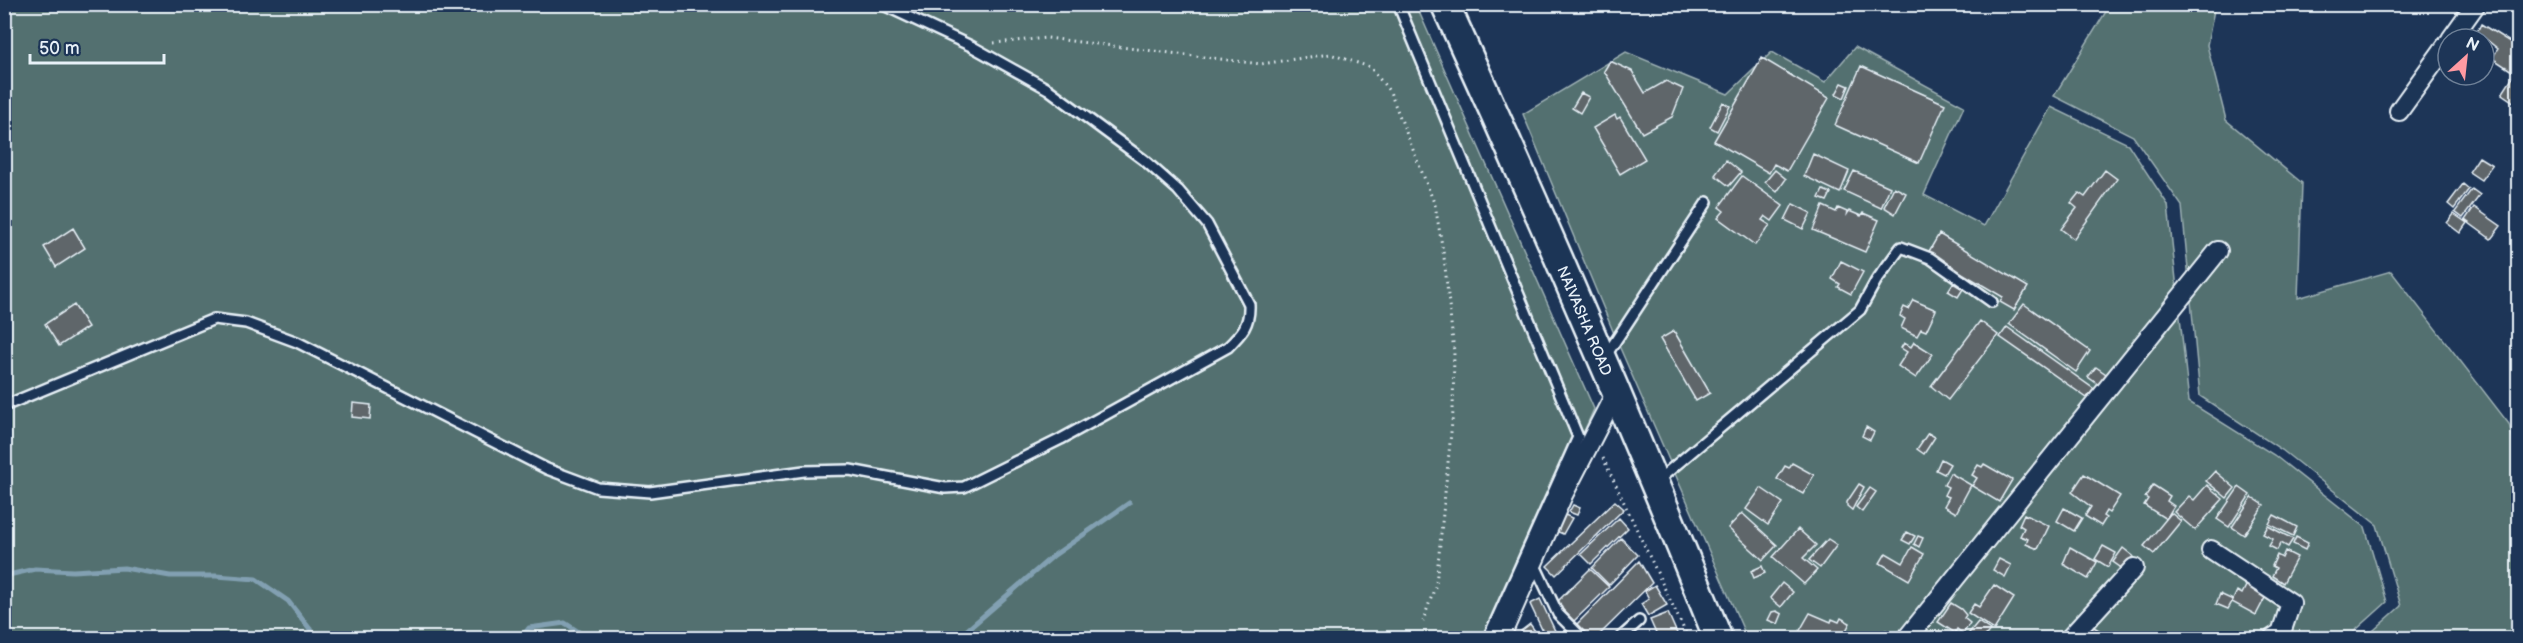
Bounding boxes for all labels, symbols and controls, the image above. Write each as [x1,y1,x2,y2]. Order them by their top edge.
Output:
scale bar [30,27,164,65]
north arrow [2436,27,2496,87]
text: N [2462,34,2482,56]
text: 50 m [39,38,80,59]
street label: NAIVASHA ROAD [1552,263,1616,379]

